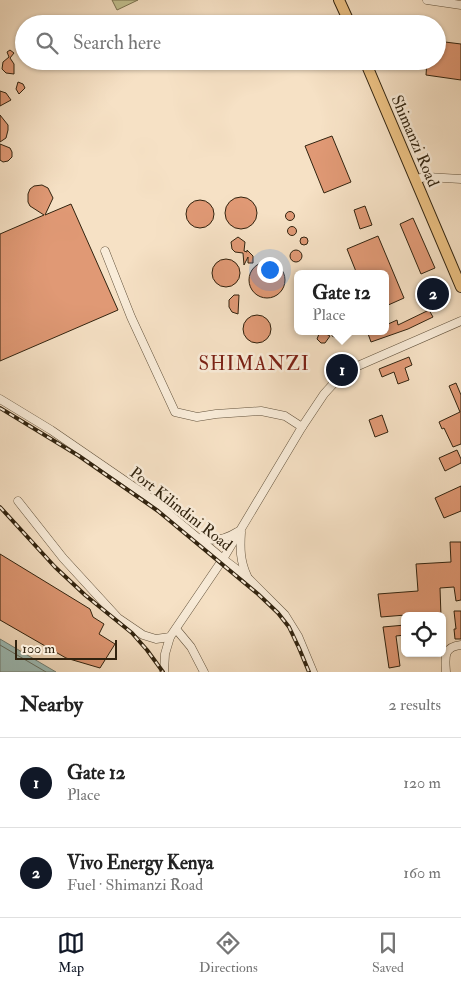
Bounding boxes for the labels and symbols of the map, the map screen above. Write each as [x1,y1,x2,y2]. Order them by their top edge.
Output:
street label: Shimanzi Road [387,92,443,190]
your location [257,257,283,283]
pin: 2 [417,275,449,313]
pin: 1 [326,351,358,389]
district label: SHIMANZI [198,352,310,376]
street label: Port Kilindini Road [126,463,236,555]
scale bar [15,637,118,660]

